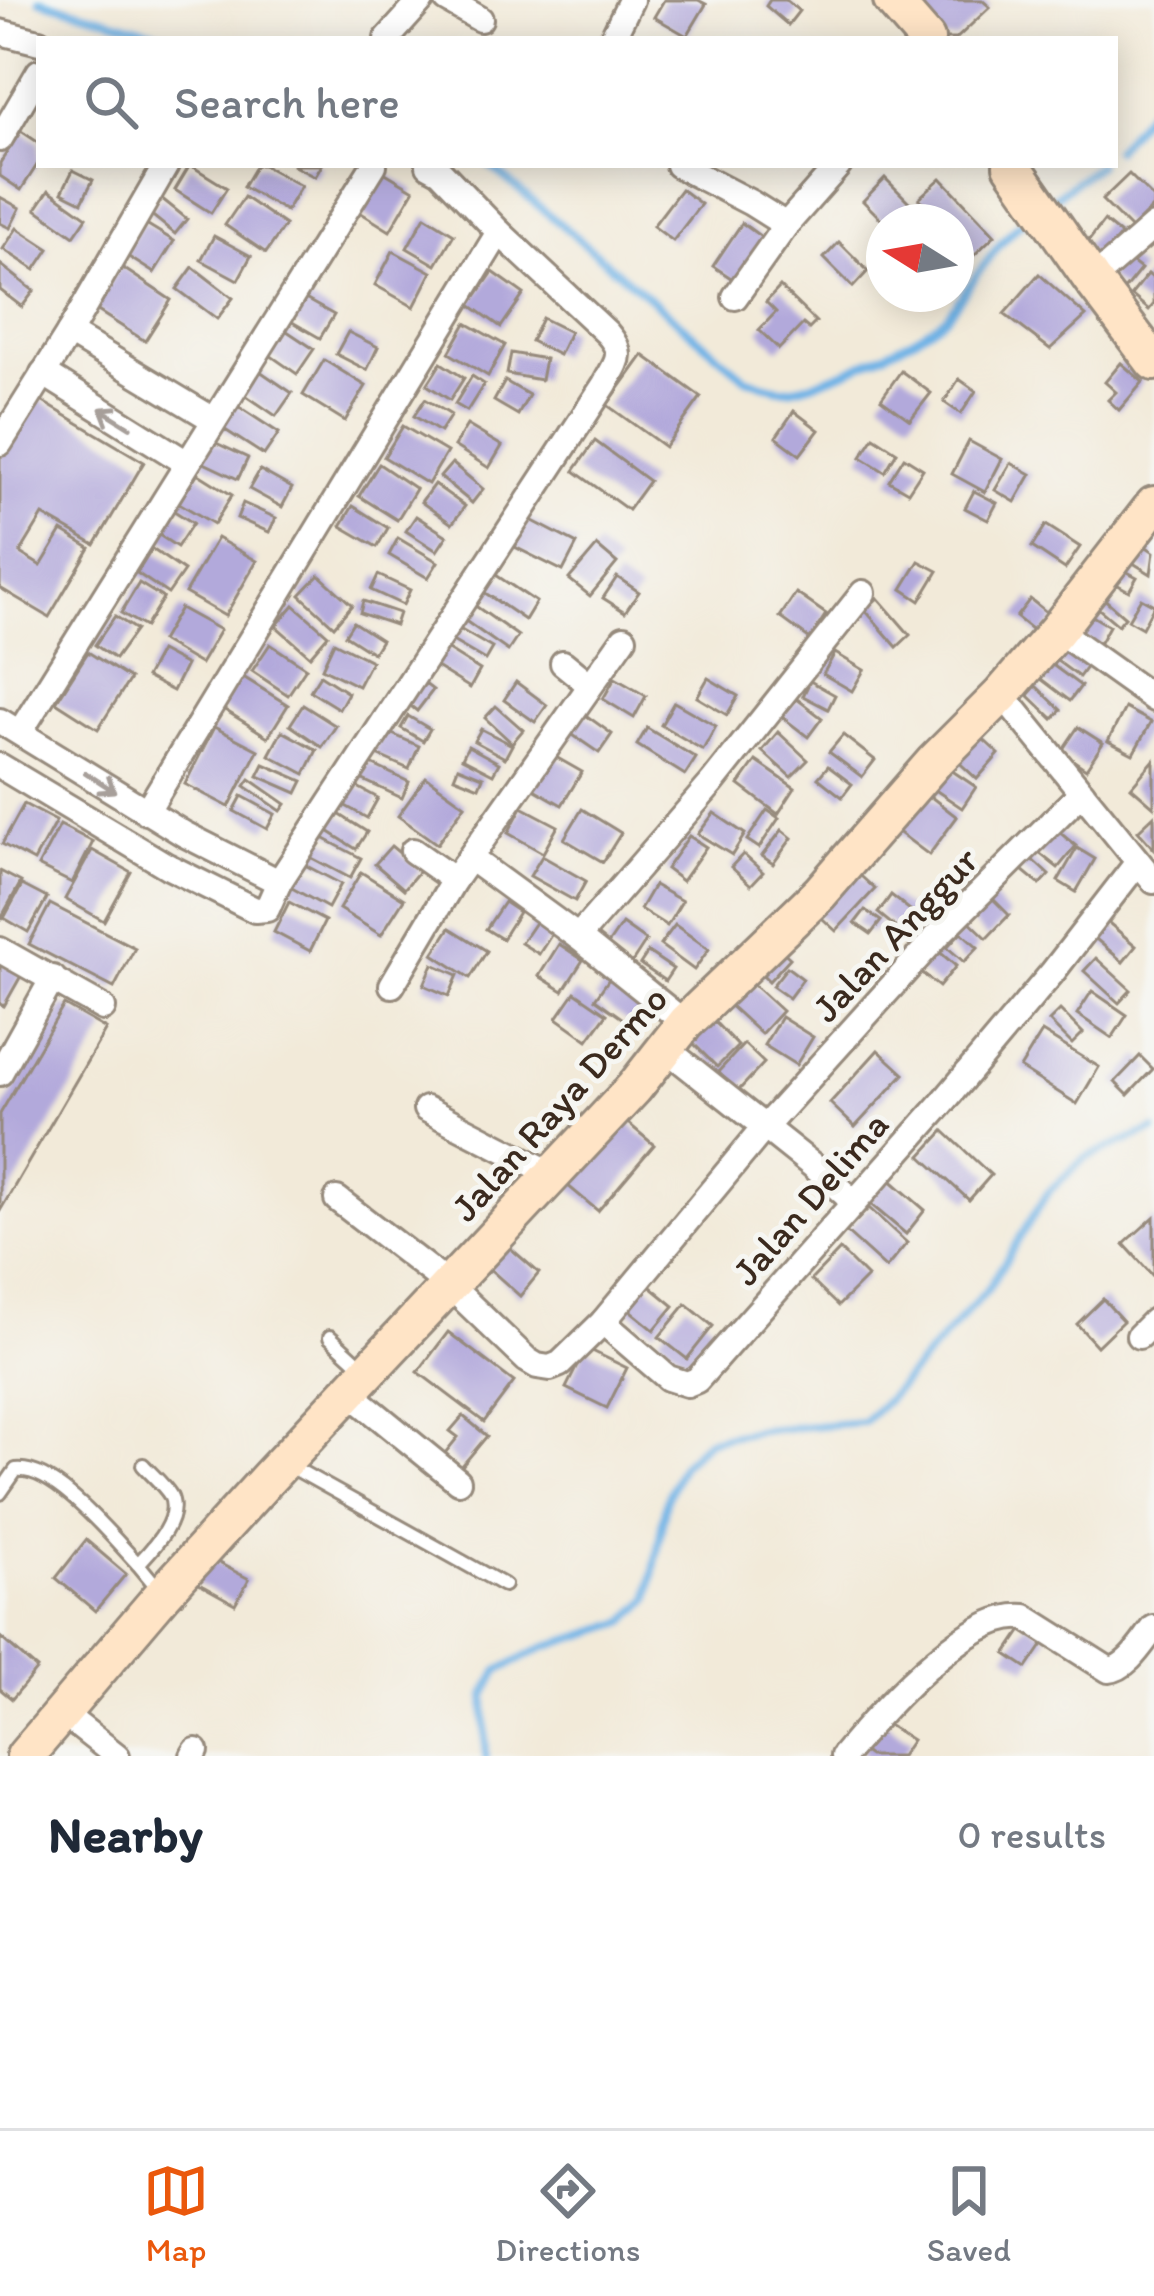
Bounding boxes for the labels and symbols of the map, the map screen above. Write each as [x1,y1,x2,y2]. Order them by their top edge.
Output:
north arrow [866,204,974,312]
one-way arrow [99,406,133,430]
one-way arrow [82,769,116,794]
street label: Jalan Anggur [802,836,988,1031]
street label: Jalan Raya Dermo [441,975,677,1231]
street label: Jalan Delima [722,1102,898,1294]

